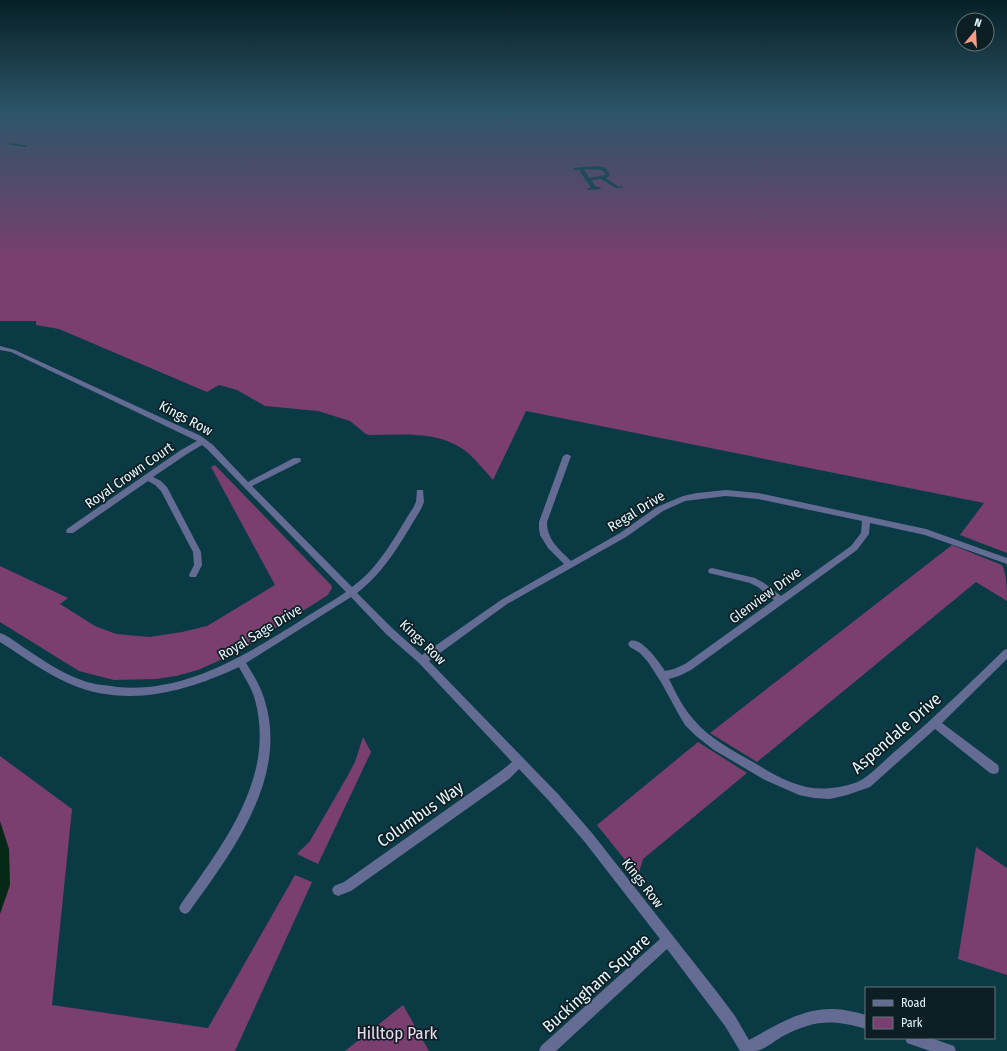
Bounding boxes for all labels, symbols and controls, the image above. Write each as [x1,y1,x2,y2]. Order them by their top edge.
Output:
north arrow [955,12,995,52]
text: N [973,16,983,30]
street label: Kings Row [156,397,215,440]
street label: Royal Crown Court [82,438,177,512]
street label: Regal Drive [605,487,668,536]
street label: Glenview Drive [726,564,805,627]
street label: Royal Sage Drive [215,601,305,664]
street label: Kings Row [396,616,449,669]
street label: Aspendale Drive [847,688,946,778]
street label: Columbus Way [373,777,468,852]
street label: Kings Row [618,855,667,911]
street label: Buckingham Square [538,930,654,1037]
legend [865,987,995,1039]
text: Road [901,996,926,1010]
text: Park [901,1016,923,1030]
park label: Hilltop Park [356,1023,438,1044]

